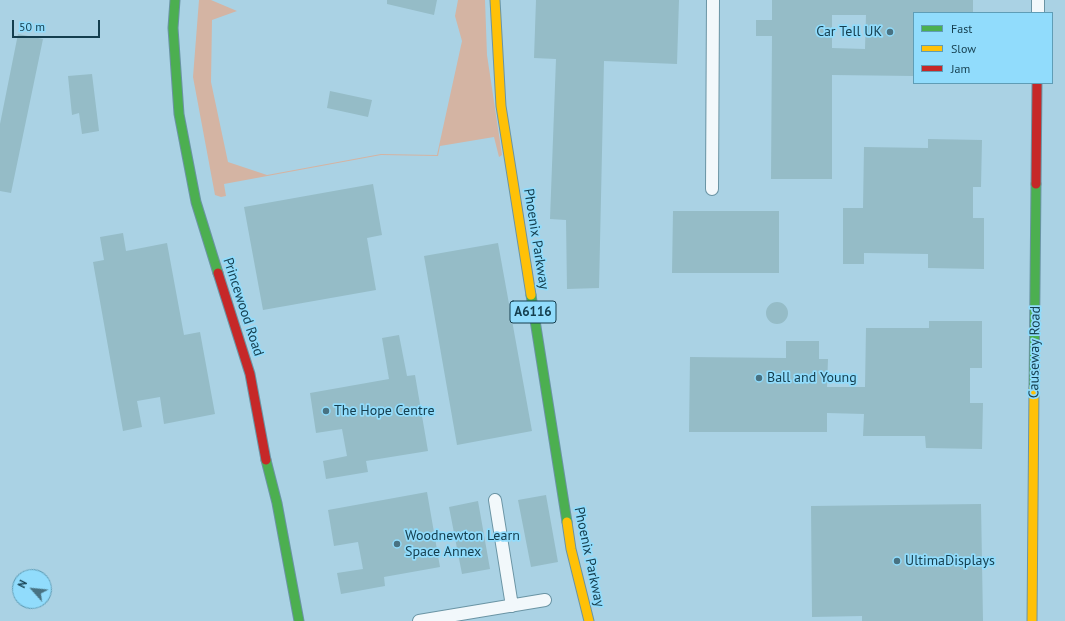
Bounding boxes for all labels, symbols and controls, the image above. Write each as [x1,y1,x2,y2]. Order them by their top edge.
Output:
scale bar [14,12,102,38]
legend [913,12,1053,84]
text: 50 m [19,19,45,34]
text: Fast [951,21,972,36]
place label: Car Tell UK [816,24,882,40]
marker: Car Tell UK [885,27,895,37]
text: Slow [951,41,976,56]
text: Jam [951,61,970,76]
street label: Phoenix Parkway [520,187,552,291]
street label: Princewood Road [219,256,267,358]
road number: A6116 [510,301,556,323]
street label: Causeway Road [1026,306,1044,398]
place label: Ball and Young [767,370,857,386]
marker: Ball and Young [754,373,764,383]
place label: The Hope Centre [334,403,435,419]
marker: The Hope Centre [321,406,331,416]
street label: Phoenix Parkway [570,505,608,609]
place label: Woodnewton Learn Space Annex [405,528,520,560]
marker: Woodnewton Learn Space Annex [392,539,402,549]
place label: UltimaDisplays [905,553,995,569]
marker: UltimaDisplays [892,556,902,566]
north arrow [12,569,52,609]
text: N [14,578,30,590]

